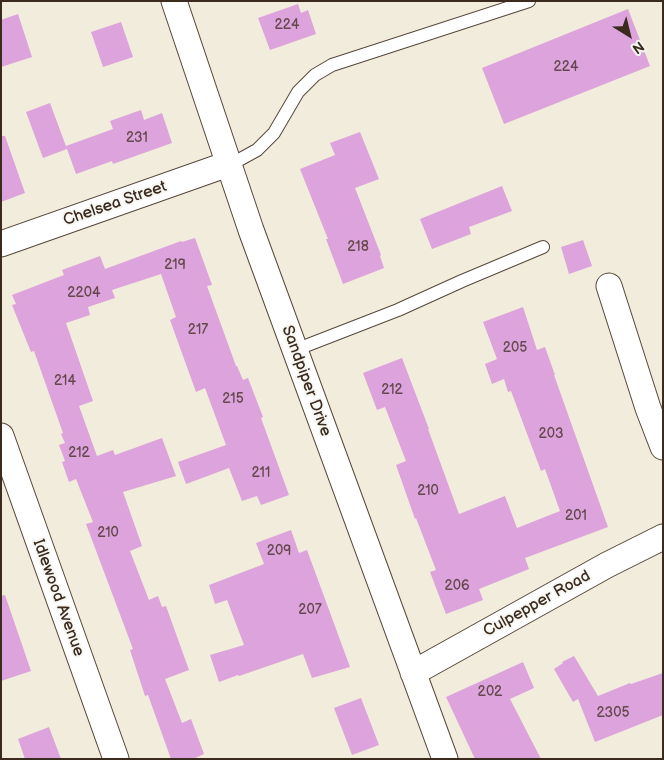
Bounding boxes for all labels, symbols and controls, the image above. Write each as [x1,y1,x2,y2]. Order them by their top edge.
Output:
north arrow [604,10,654,60]
house number: 224 [275,17,299,33]
text: N [629,38,647,58]
house number: 224 [554,59,578,75]
house number: 231 [126,130,148,146]
street label: Chelsea Street [61,177,169,231]
house number: 218 [347,239,369,255]
house number: 219 [164,257,186,273]
house number: 2204 [67,285,101,301]
house number: 217 [188,322,208,338]
street label: Sandpiper Drive [277,323,335,439]
house number: 205 [503,340,527,356]
house number: 214 [54,373,76,389]
house number: 212 [381,382,403,398]
house number: 215 [222,391,244,407]
house number: 203 [538,426,564,442]
house number: 212 [68,445,90,461]
house number: 211 [252,465,270,481]
house number: 210 [417,483,439,499]
house number: 201 [565,508,587,524]
house number: 210 [97,525,119,541]
street label: Idlewood Avenue [28,537,88,659]
house number: 209 [267,543,291,559]
street label: Culpepper Road [480,567,594,641]
house number: 206 [444,578,470,594]
house number: 207 [298,602,322,618]
house number: 202 [478,684,502,700]
house number: 2305 [597,705,629,721]

